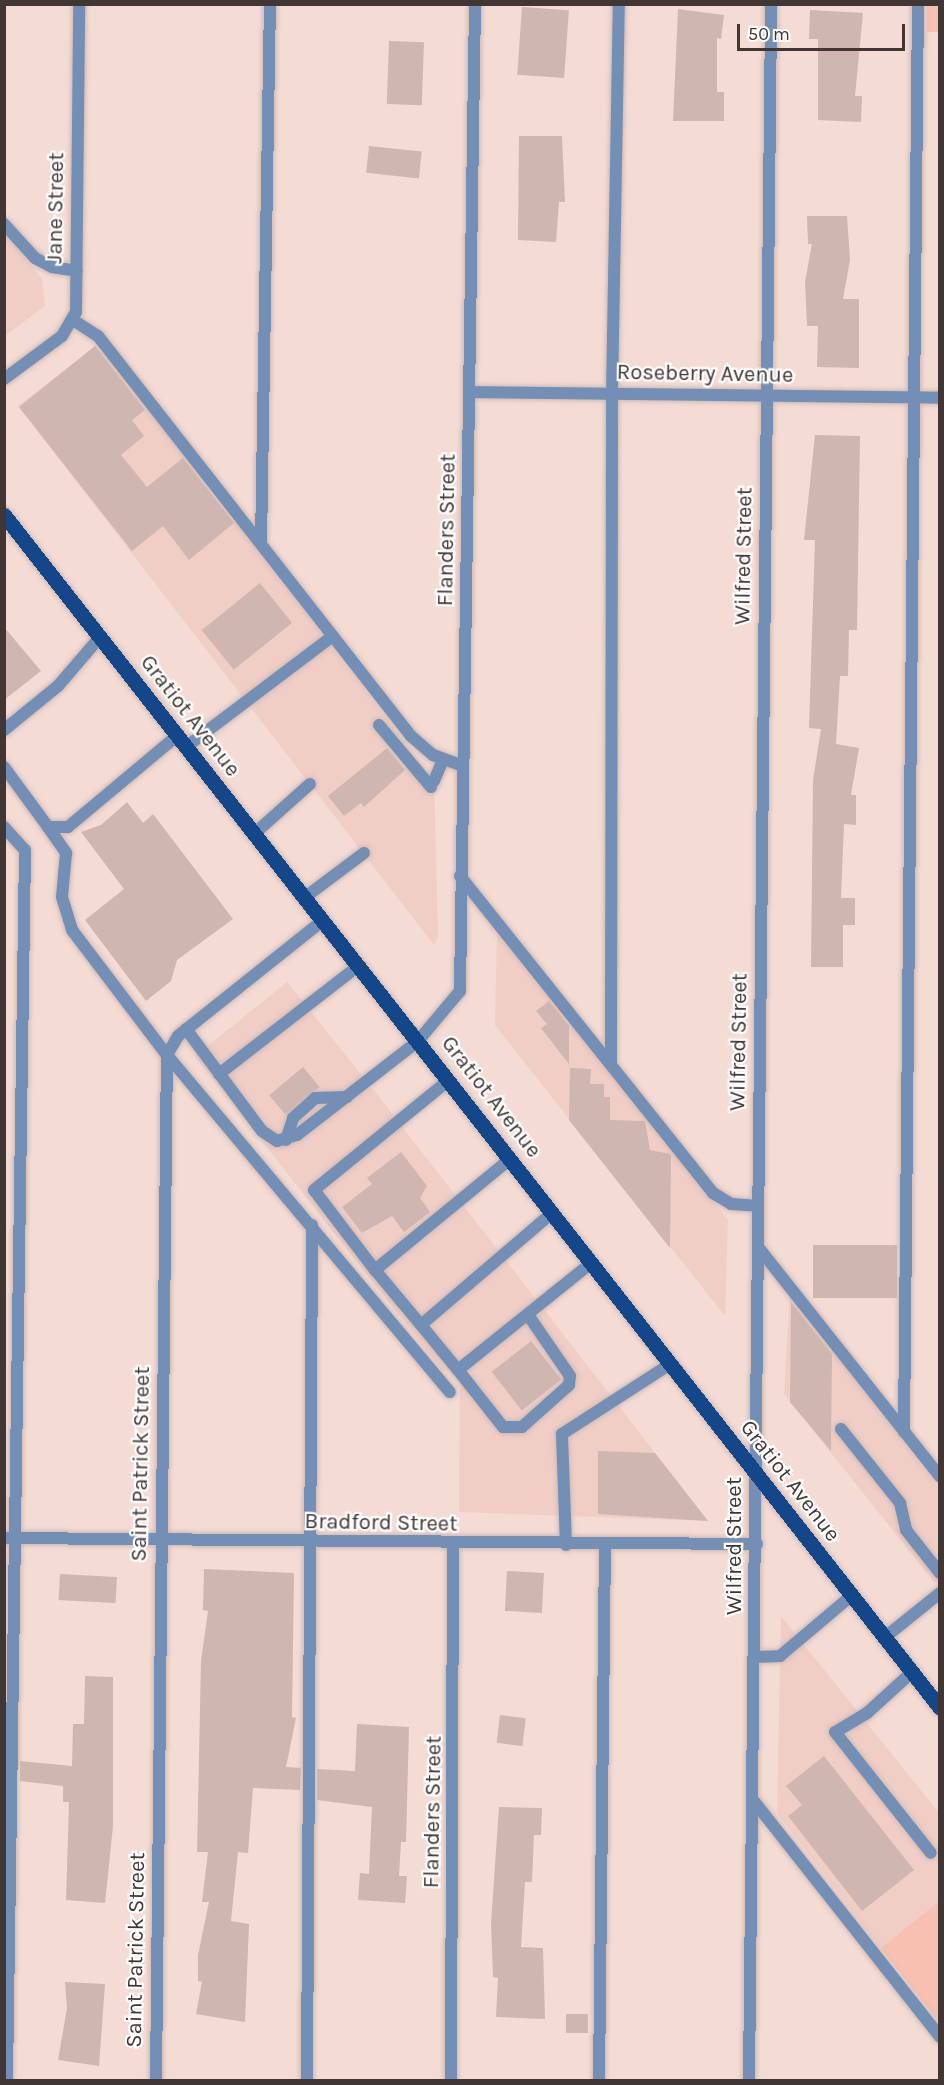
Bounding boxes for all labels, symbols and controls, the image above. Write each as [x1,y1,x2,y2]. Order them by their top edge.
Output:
scale bar [740,12,908,50]
text: 50 m [748,23,790,45]
street label: Jane Street [42,152,70,264]
street label: Roseberry Avenue [617,359,793,389]
street label: Flanders Street [432,454,462,606]
street label: Wilfred Street [730,487,758,625]
street label: Gratiot Avenue [134,650,246,782]
street label: Wilfred Street [725,973,753,1111]
street label: Gratiot Avenue [435,1031,547,1163]
street label: Saint Patrick Street [126,1366,156,1562]
street label: Gratiot Avenue [734,1415,846,1547]
street label: Wilfred Street [722,1477,748,1615]
street label: Bradford Street [304,1508,458,1538]
street label: Flanders Street [418,1736,448,1888]
street label: Saint Patrick Street [121,1852,151,2048]

